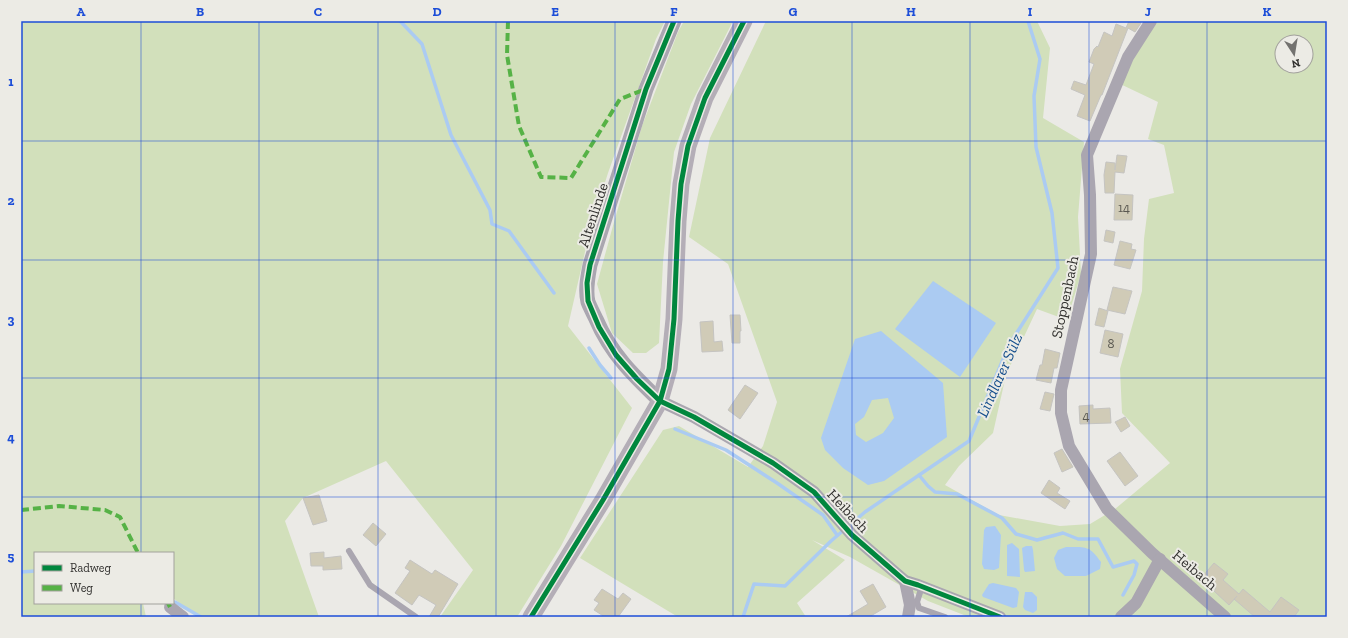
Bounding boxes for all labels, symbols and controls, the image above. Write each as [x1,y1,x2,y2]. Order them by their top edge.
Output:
text: A [77,4,86,19]
text: B [196,4,204,19]
text: C [314,4,322,19]
text: D [432,4,442,19]
text: E [551,4,559,19]
text: F [670,4,678,19]
text: G [789,4,798,19]
text: H [906,4,916,19]
text: I [1028,4,1033,19]
text: J [1145,4,1151,19]
text: K [1263,4,1272,19]
north arrow [1274,34,1314,74]
text: N [1290,56,1301,71]
text: 1 [8,74,14,89]
street label: Altenlinde [574,180,612,250]
text: 2 [8,193,15,208]
house number: 14 [1118,200,1130,215]
street label: Stoppenbach [1047,253,1083,340]
text: 3 [8,312,15,327]
water label: Lindlarer Sülz [973,330,1026,420]
house number: 8 [1108,336,1115,351]
house number: 4 [1082,408,1090,423]
text: 4 [7,430,15,445]
street label: Heibach [823,486,873,537]
street label: Heibach [1169,546,1221,594]
text: 5 [8,549,15,564]
legend [34,552,174,604]
text: Radweg [70,561,111,575]
text: Weg [70,581,93,595]

